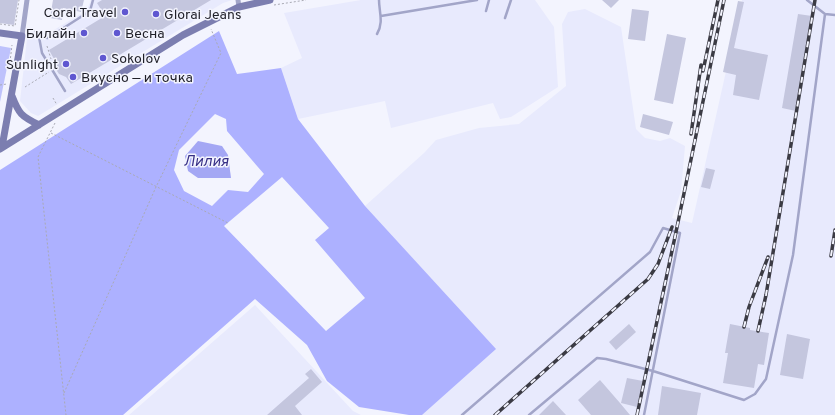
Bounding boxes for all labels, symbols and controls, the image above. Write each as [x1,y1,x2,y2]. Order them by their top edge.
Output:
place label: Coral Travel [43,5,117,22]
marker: Coral Travel [120,7,130,17]
place label: Glorai Jeans [164,7,242,24]
marker: Glorai Jeans [151,9,161,19]
place label: Билайн [26,26,76,43]
place label: Весна [125,26,165,43]
marker: Билайн [79,28,89,38]
marker: Весна [112,28,122,38]
place label: Sokolov [111,51,160,68]
marker: Sokolov [98,53,108,63]
place label: Sunlight [6,57,58,74]
marker: Sunlight [61,59,71,69]
place label: Вкусно — и точка [81,70,193,87]
marker: Вкусно — и точка [68,72,78,82]
water label: Лилия [183,153,229,172]

